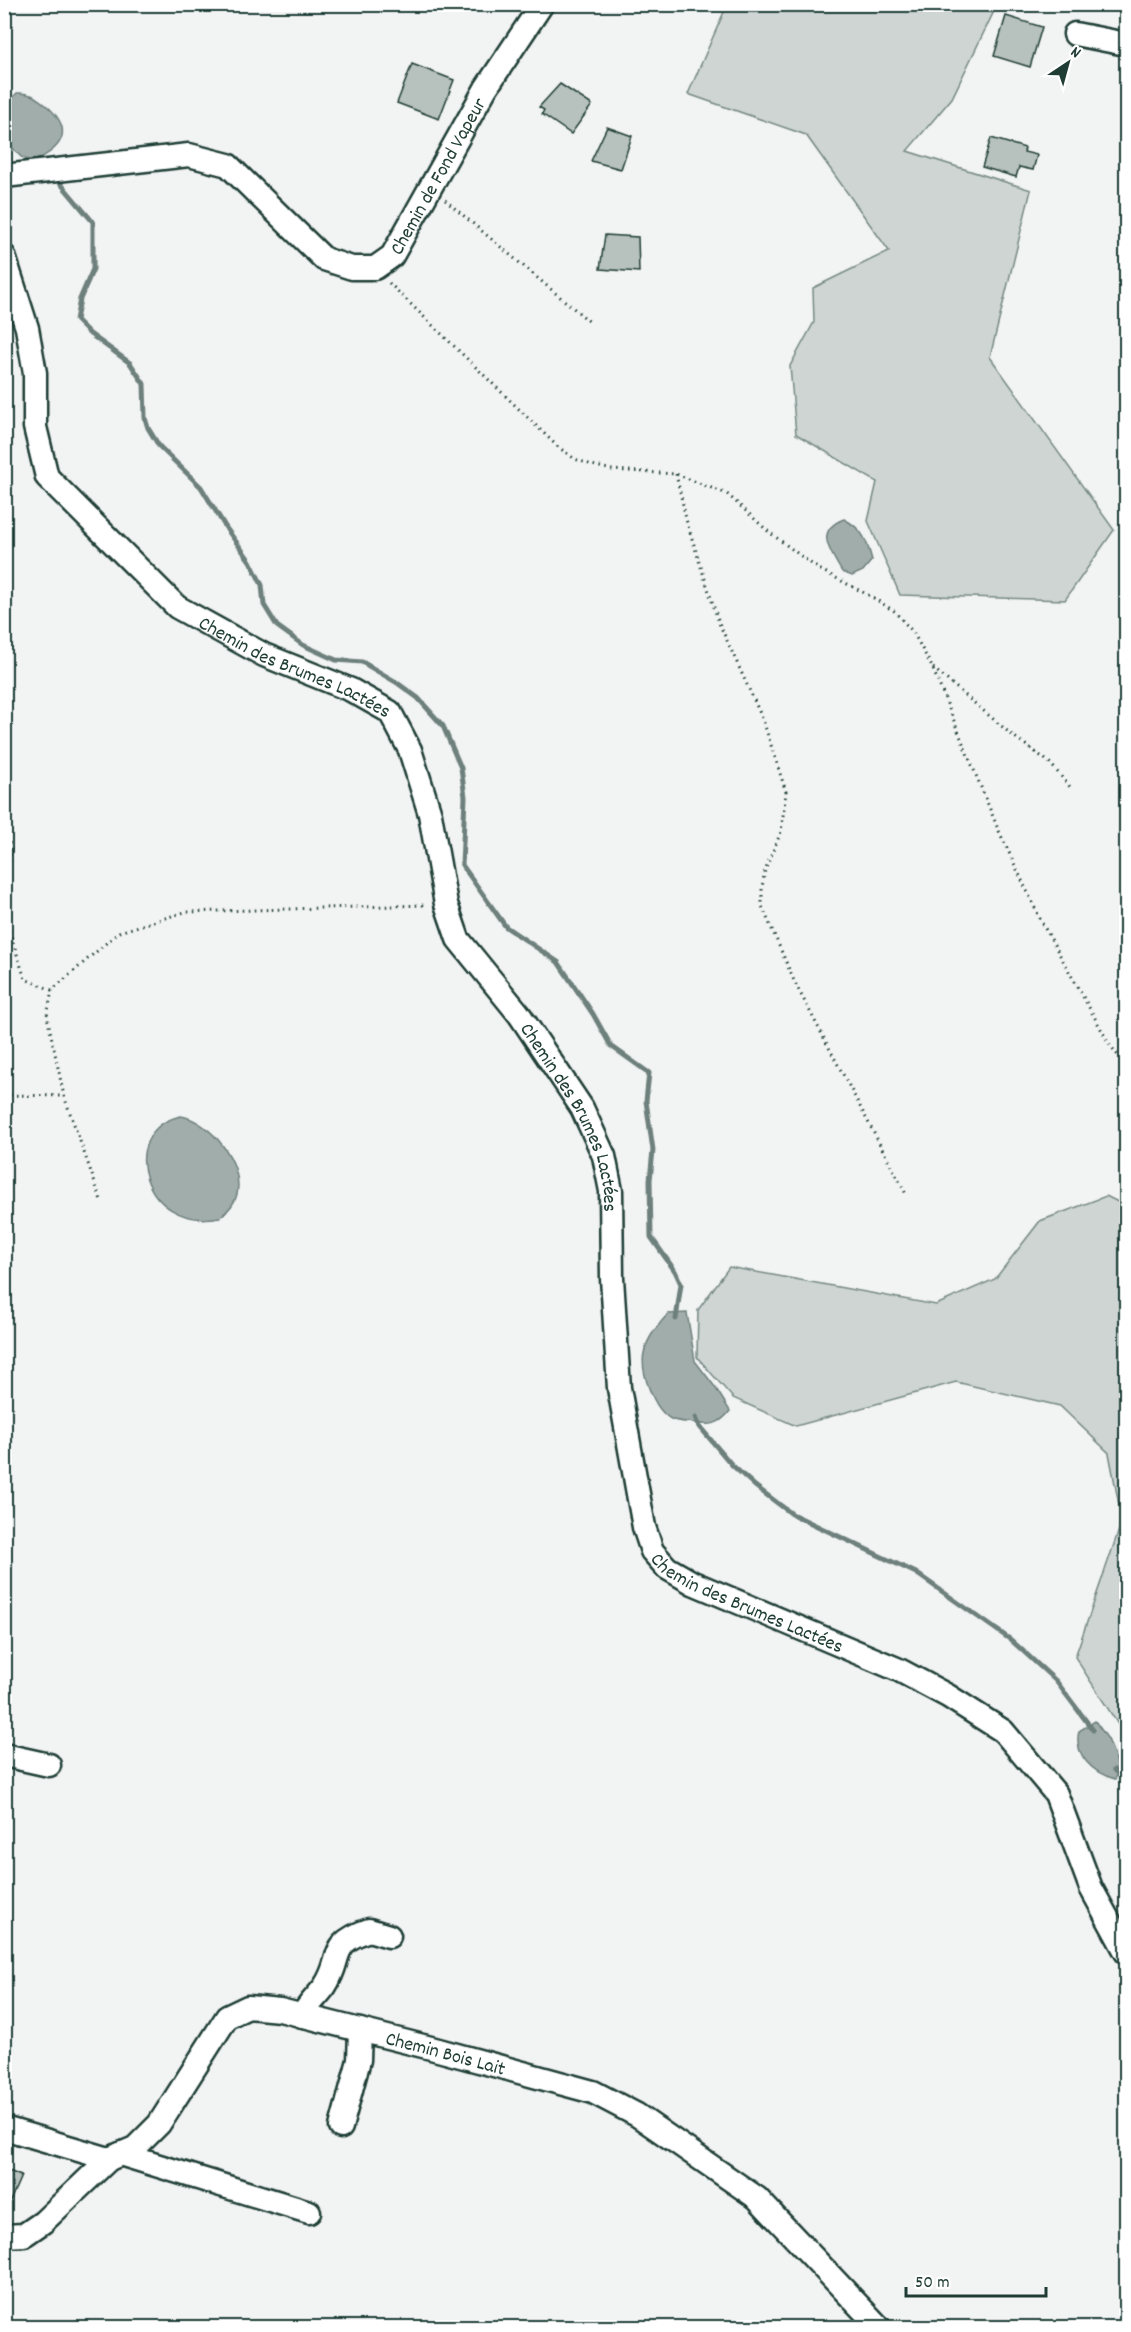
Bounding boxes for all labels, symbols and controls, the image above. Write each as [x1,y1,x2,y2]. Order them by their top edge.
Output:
north arrow [1038,33,1098,93]
text: N [1065,41,1085,65]
street label: Chemin de Fond Vapeur [384,93,495,261]
street label: Chemin des Brumes Lactées [193,611,395,727]
street label: Chemin des Brumes Lactées [512,1018,623,1212]
street label: Chemin des Brumes Lactées [642,1547,847,1662]
street label: Chemin Bois Lait [382,2026,508,2085]
scale bar [906,2260,1046,2298]
text: 50 m [915,2271,950,2296]

